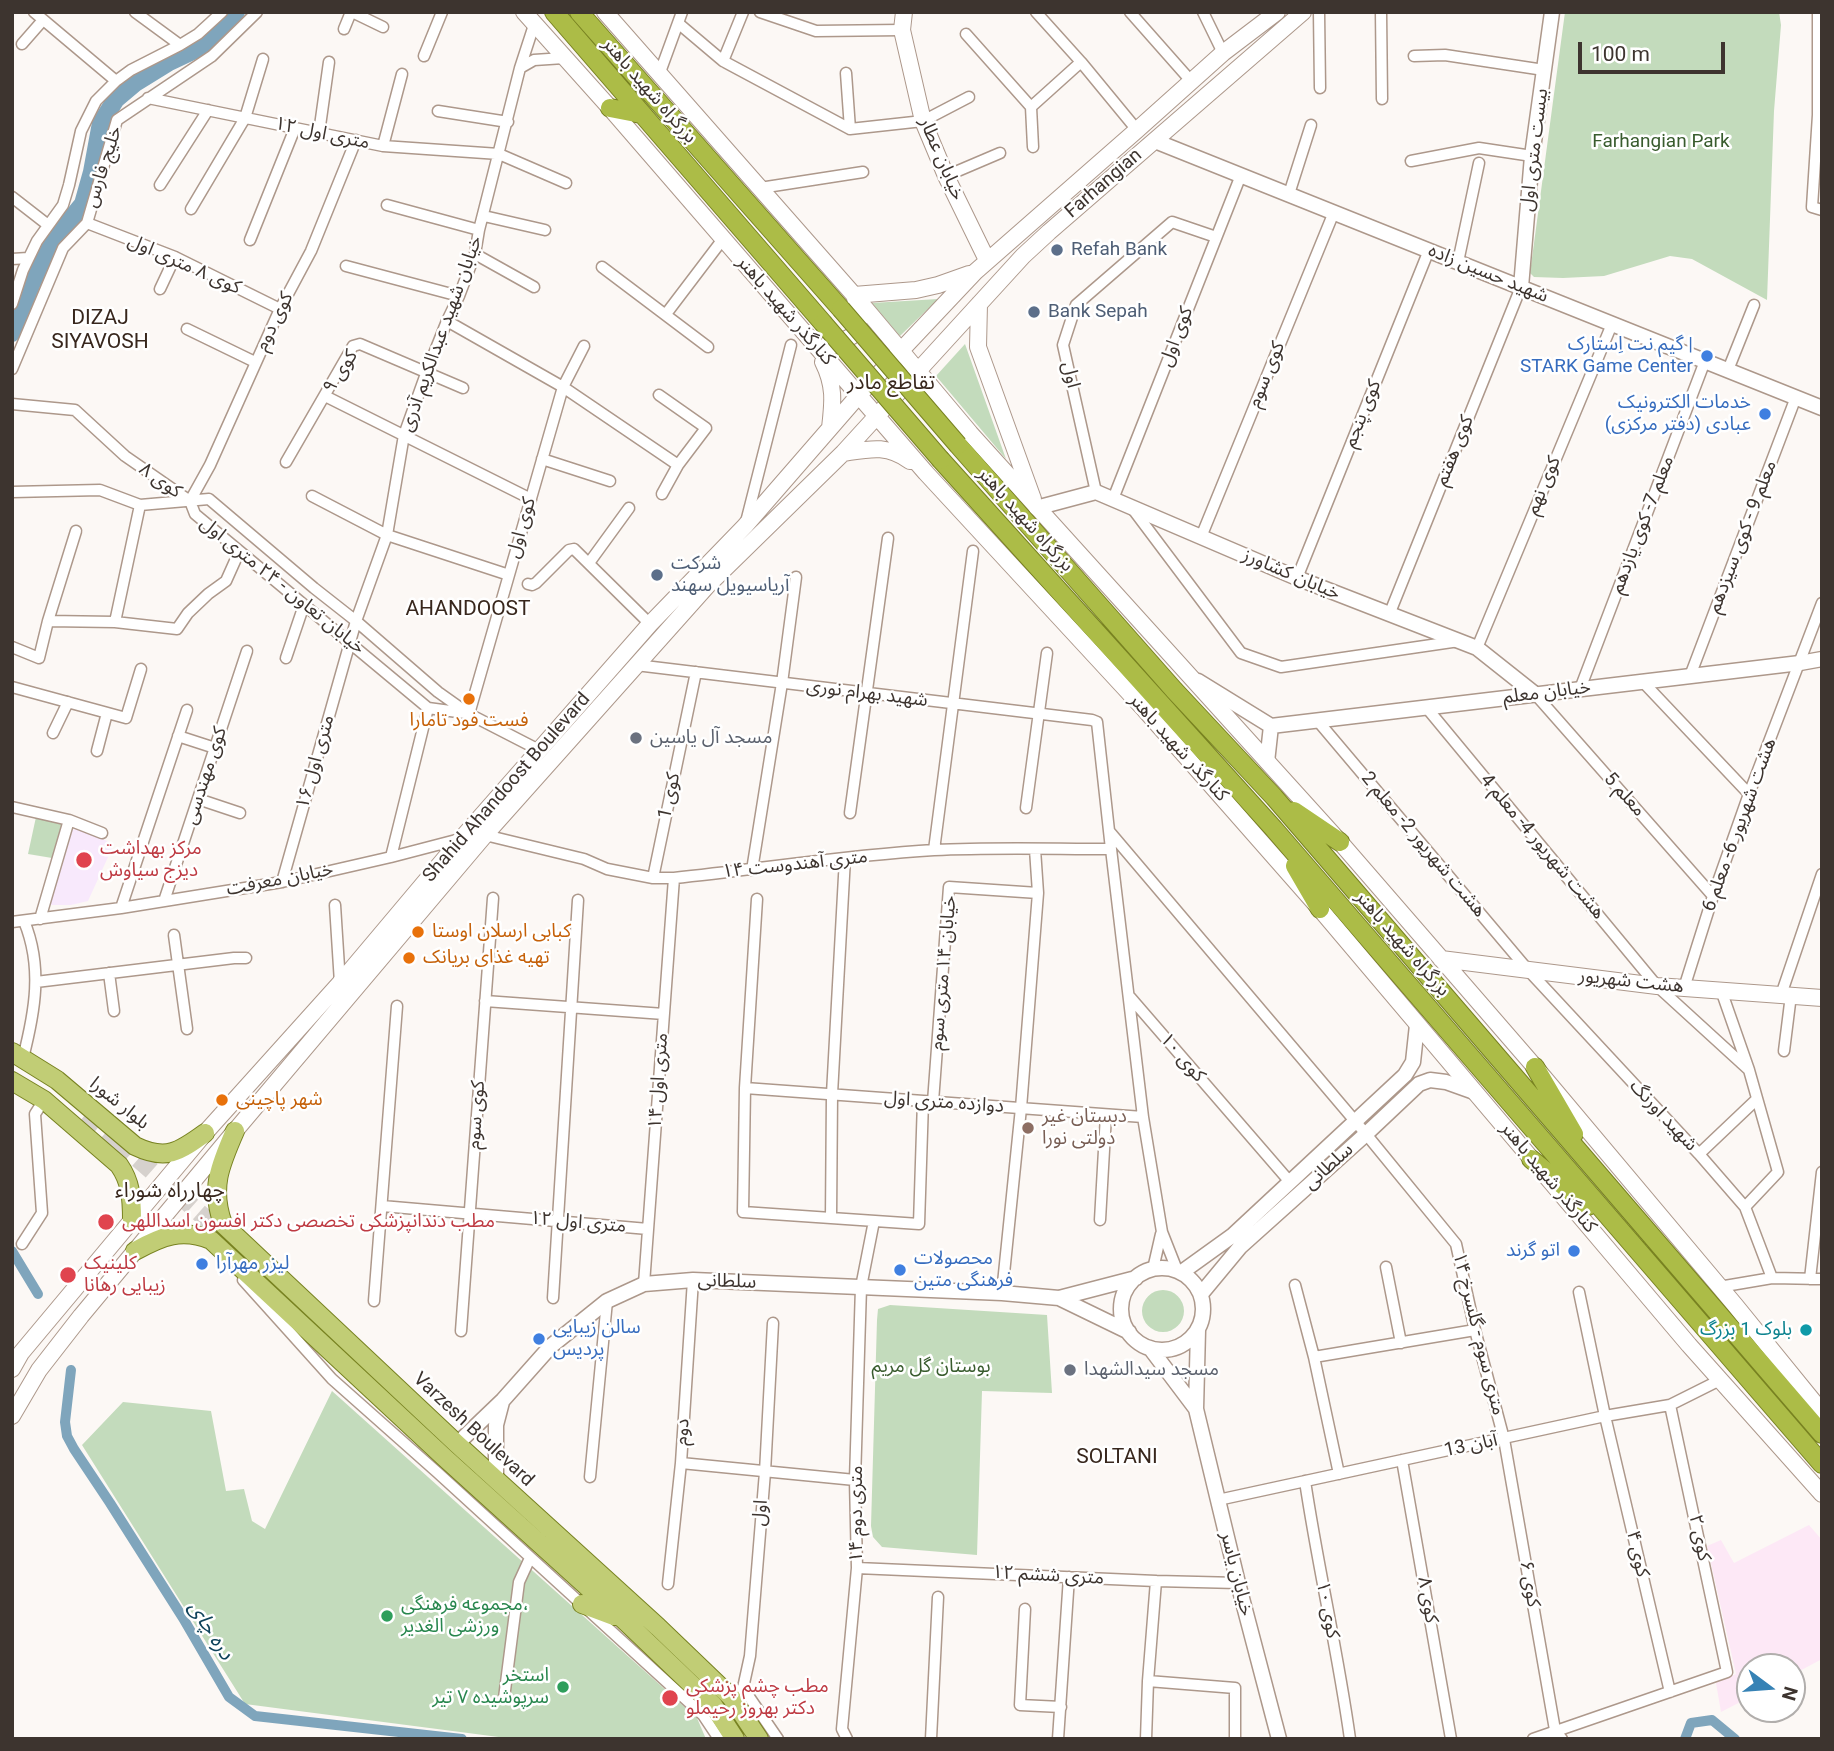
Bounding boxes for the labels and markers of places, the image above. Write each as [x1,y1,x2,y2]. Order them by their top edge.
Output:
place label: Refah Bank [1071,239,1167,261]
marker: Refah Bank [1049,242,1065,258]
place label: Bank Sepah [1048,301,1148,323]
marker: Bank Sepah [1026,304,1042,320]
place label: گیم نت اِستارک | STARK Game Center [1520,334,1693,378]
marker: گیم نت اِستارک | STARK Game Center [1699,348,1715,364]
place label: خدمات الکترونیک عبادی (دفتر مرکزی) [1605,392,1751,436]
marker: خدمات الکترونیک عبادی (دفتر مرکزی) [1757,406,1773,422]
place label: شرکت آریاسیویل سهند [671,553,789,597]
marker: شرکت آریاسیویل سهند [649,567,665,583]
marker: فست فود تامارا [461,691,477,707]
place label: فست فود تامارا [409,710,529,732]
place label: مسجد آل یاسین [650,727,772,749]
marker: مسجد آل یاسین [628,730,644,746]
place label: مرکز بهداشت دیزج سیاوش [100,838,202,882]
marker: مرکز بهداشت دیزج سیاوش [74,850,94,870]
place label: کبابی ارسلان اوستا [432,921,571,943]
marker: کبابی ارسلان اوستا [410,924,426,940]
place label: تهیه غذای بریانک [423,947,550,969]
marker: تهیه غذای بریانک [401,950,417,966]
place label: شهر پاچینی [236,1089,323,1111]
marker: شهر پاچینی [214,1092,230,1108]
place label: دبستان غیر دولتی نورا [1042,1106,1127,1150]
marker: دبستان غیر دولتی نورا [1020,1120,1036,1136]
place label: مطب دندانپزشکی تخصصی دکتر افسون اسداللهی [122,1211,495,1233]
marker: مطب دندانپزشکی تخصصی دکتر افسون اسداللهی [96,1212,116,1232]
place label: اتو گرند [1506,1240,1560,1262]
marker: اتو گرند [1566,1243,1582,1259]
place label: محصولات فرهنگی متین [914,1248,1013,1292]
place label: کلینیک زیبایی رهانا [84,1253,166,1297]
place label: لیزر مهرآرا [216,1253,289,1275]
marker: لیزر مهرآرا [194,1256,210,1272]
marker: محصولات فرهنگی متین [892,1262,908,1278]
marker: کلینیک زیبایی رهانا [58,1265,78,1285]
place label: سالن زیبایی پردیس [553,1317,641,1361]
place label: بلوک 1 بزرگ [1700,1319,1792,1341]
marker: بلوک 1 بزرگ [1798,1322,1814,1338]
marker: سالن زیبایی پردیس [531,1331,547,1347]
place label: مسجد سیدالشهدا [1084,1359,1219,1381]
marker: مسجد سیدالشهدا [1062,1362,1078,1378]
place label: مجموعه فرهنگی، ورزشی الغدیر [401,1594,529,1638]
marker: مجموعه فرهنگی، ورزشی الغدیر [379,1608,395,1624]
place label: استخر سرپوشیده ۷ تیر [432,1665,549,1709]
place label: مطب چشم پزشکی دکتر بهروز رحیملو [686,1676,829,1720]
marker: استخر سرپوشیده ۷ تیر [555,1679,571,1695]
marker: مطب چشم پزشکی دکتر بهروز رحیملو [660,1688,680,1708]

